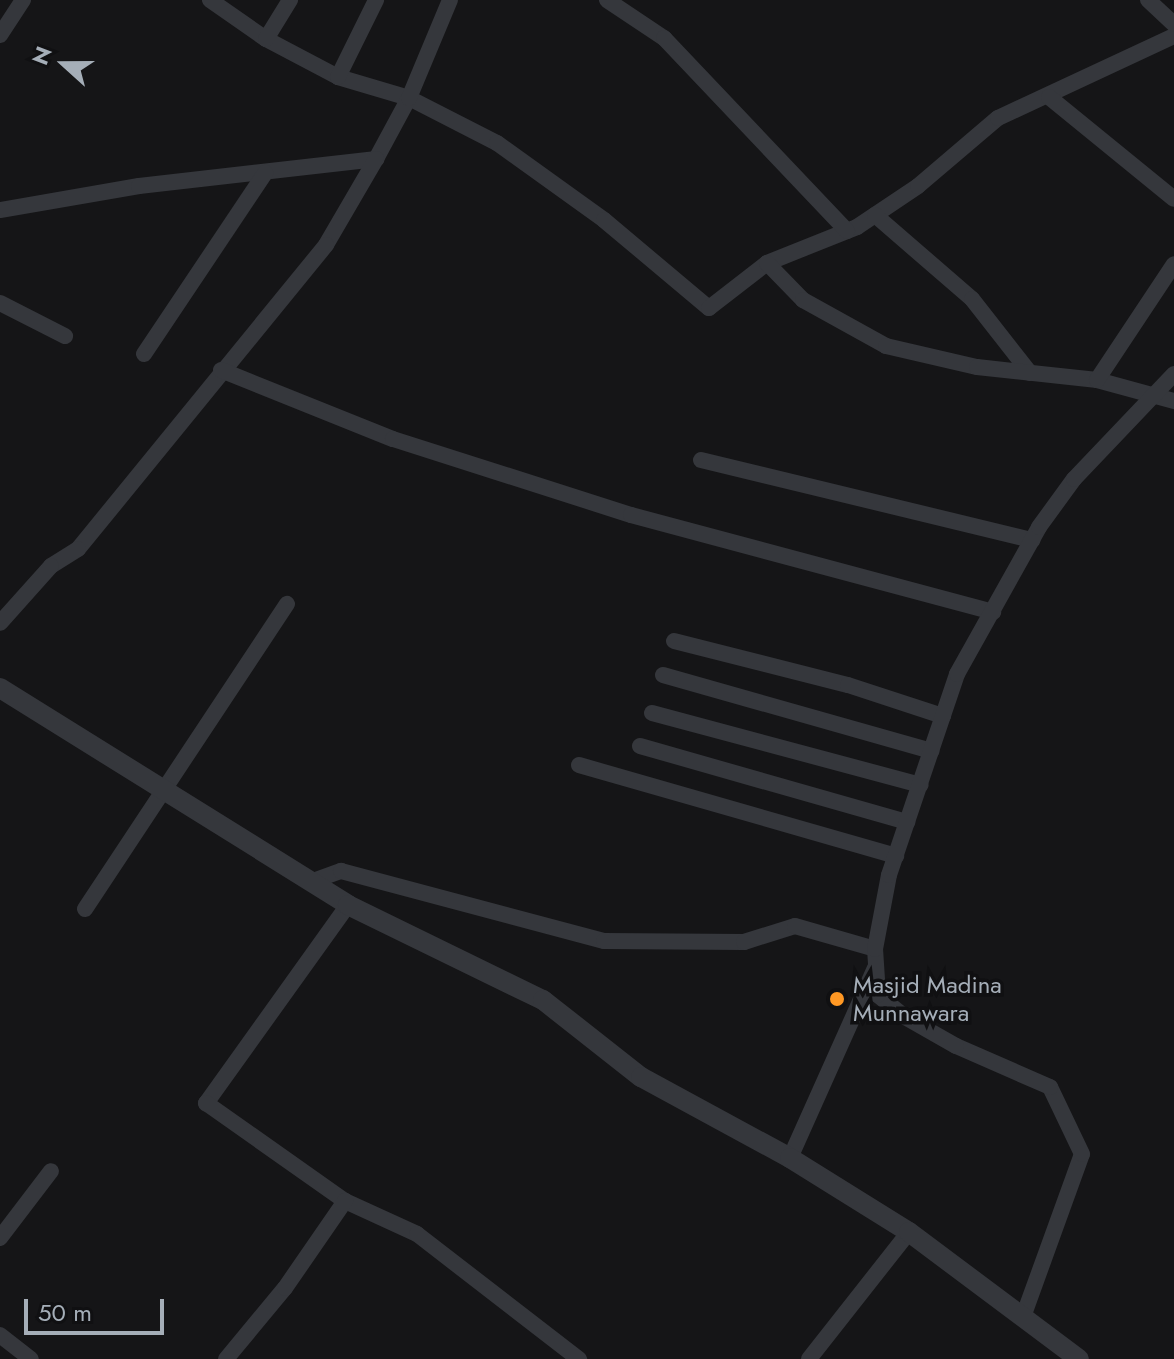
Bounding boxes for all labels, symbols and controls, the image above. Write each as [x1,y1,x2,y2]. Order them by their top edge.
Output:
north arrow [24,24,104,104]
text: N [24,42,60,69]
place label: Masjid Madina Munnawara [853,971,1002,1027]
marker: Masjid Madina Munnawara [828,990,846,1008]
scale bar [28,1283,168,1333]
text: 50 m [38,1295,92,1330]

